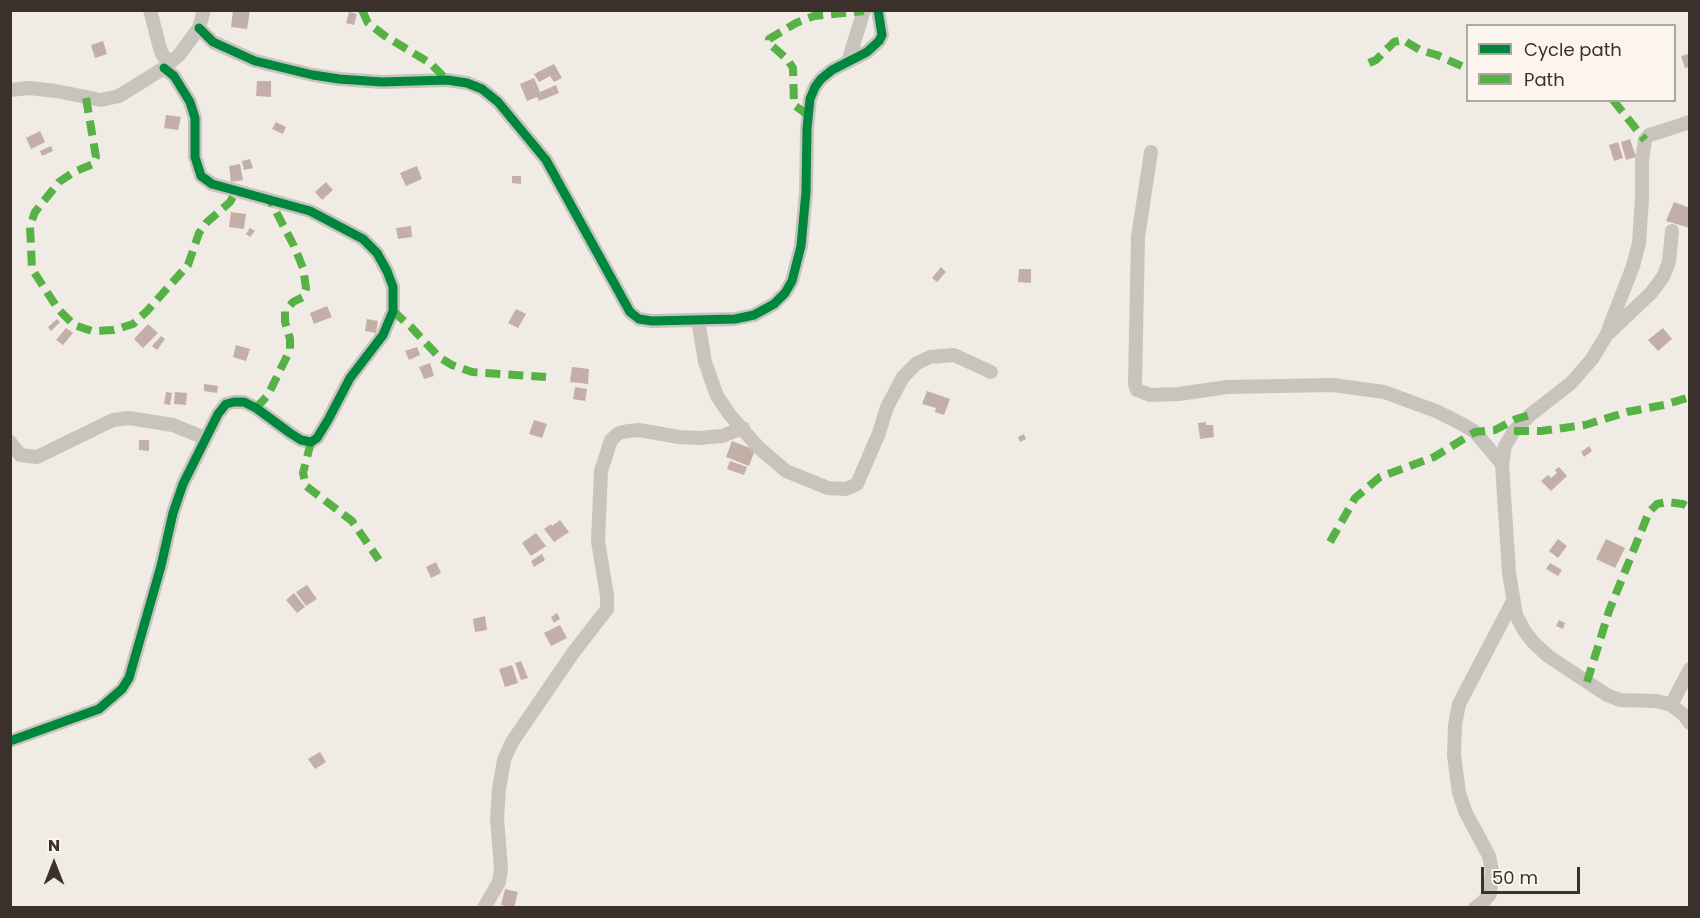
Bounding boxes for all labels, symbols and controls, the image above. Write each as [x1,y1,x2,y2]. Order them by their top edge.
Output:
legend [1466,24,1676,102]
text: Cycle path [1524,37,1622,62]
text: Path [1524,67,1565,92]
north arrow [24,834,84,894]
text: N [48,834,60,857]
scale bar [1484,855,1583,893]
text: 50 m [1492,865,1538,890]

